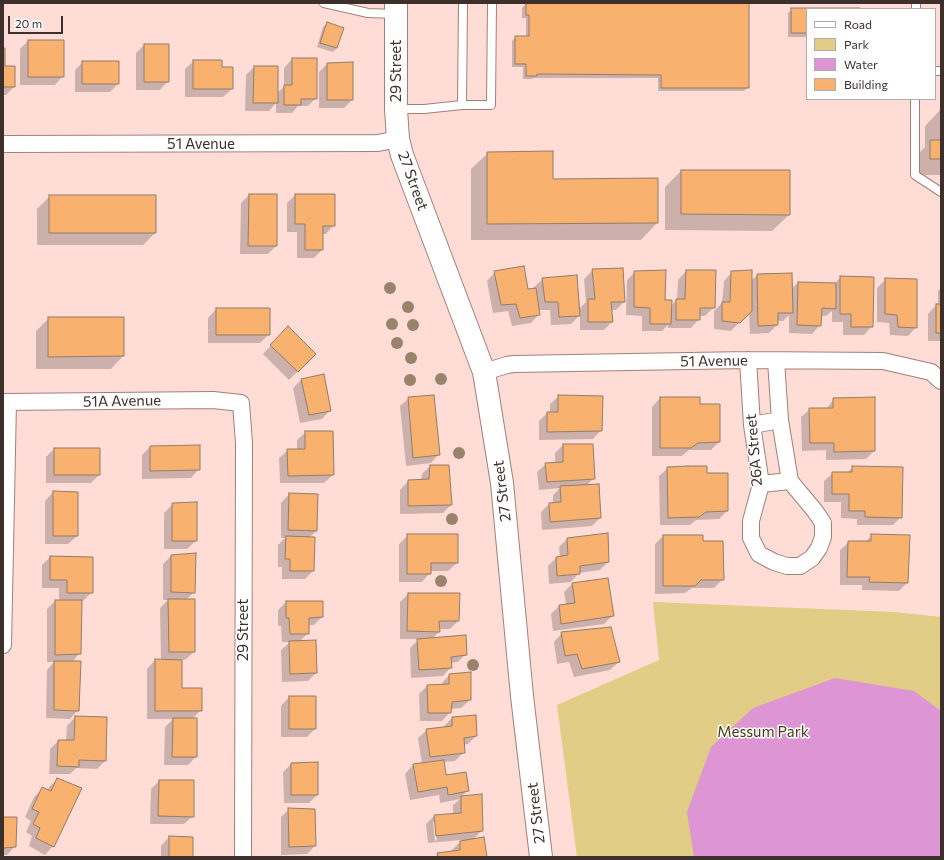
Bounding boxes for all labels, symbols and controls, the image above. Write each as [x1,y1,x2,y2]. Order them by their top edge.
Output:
scale bar [10,8,65,34]
legend [806,8,936,100]
text: 20 m [15,16,42,30]
text: Road [844,17,872,31]
text: Park [844,37,869,51]
street label: 29 Street [387,40,405,102]
text: Water [844,57,878,71]
text: Building [844,77,888,91]
street label: 51 Avenue [167,135,235,153]
street label: 27 Street [394,149,432,213]
street label: 51 Avenue [680,351,748,371]
street label: 51A Avenue [83,391,161,411]
street label: 26A Street [742,413,766,487]
street label: 27 Street [489,459,515,523]
street label: 29 Street [234,599,252,661]
park label: Messum Park [717,723,809,741]
street label: 27 Street [523,781,549,845]

